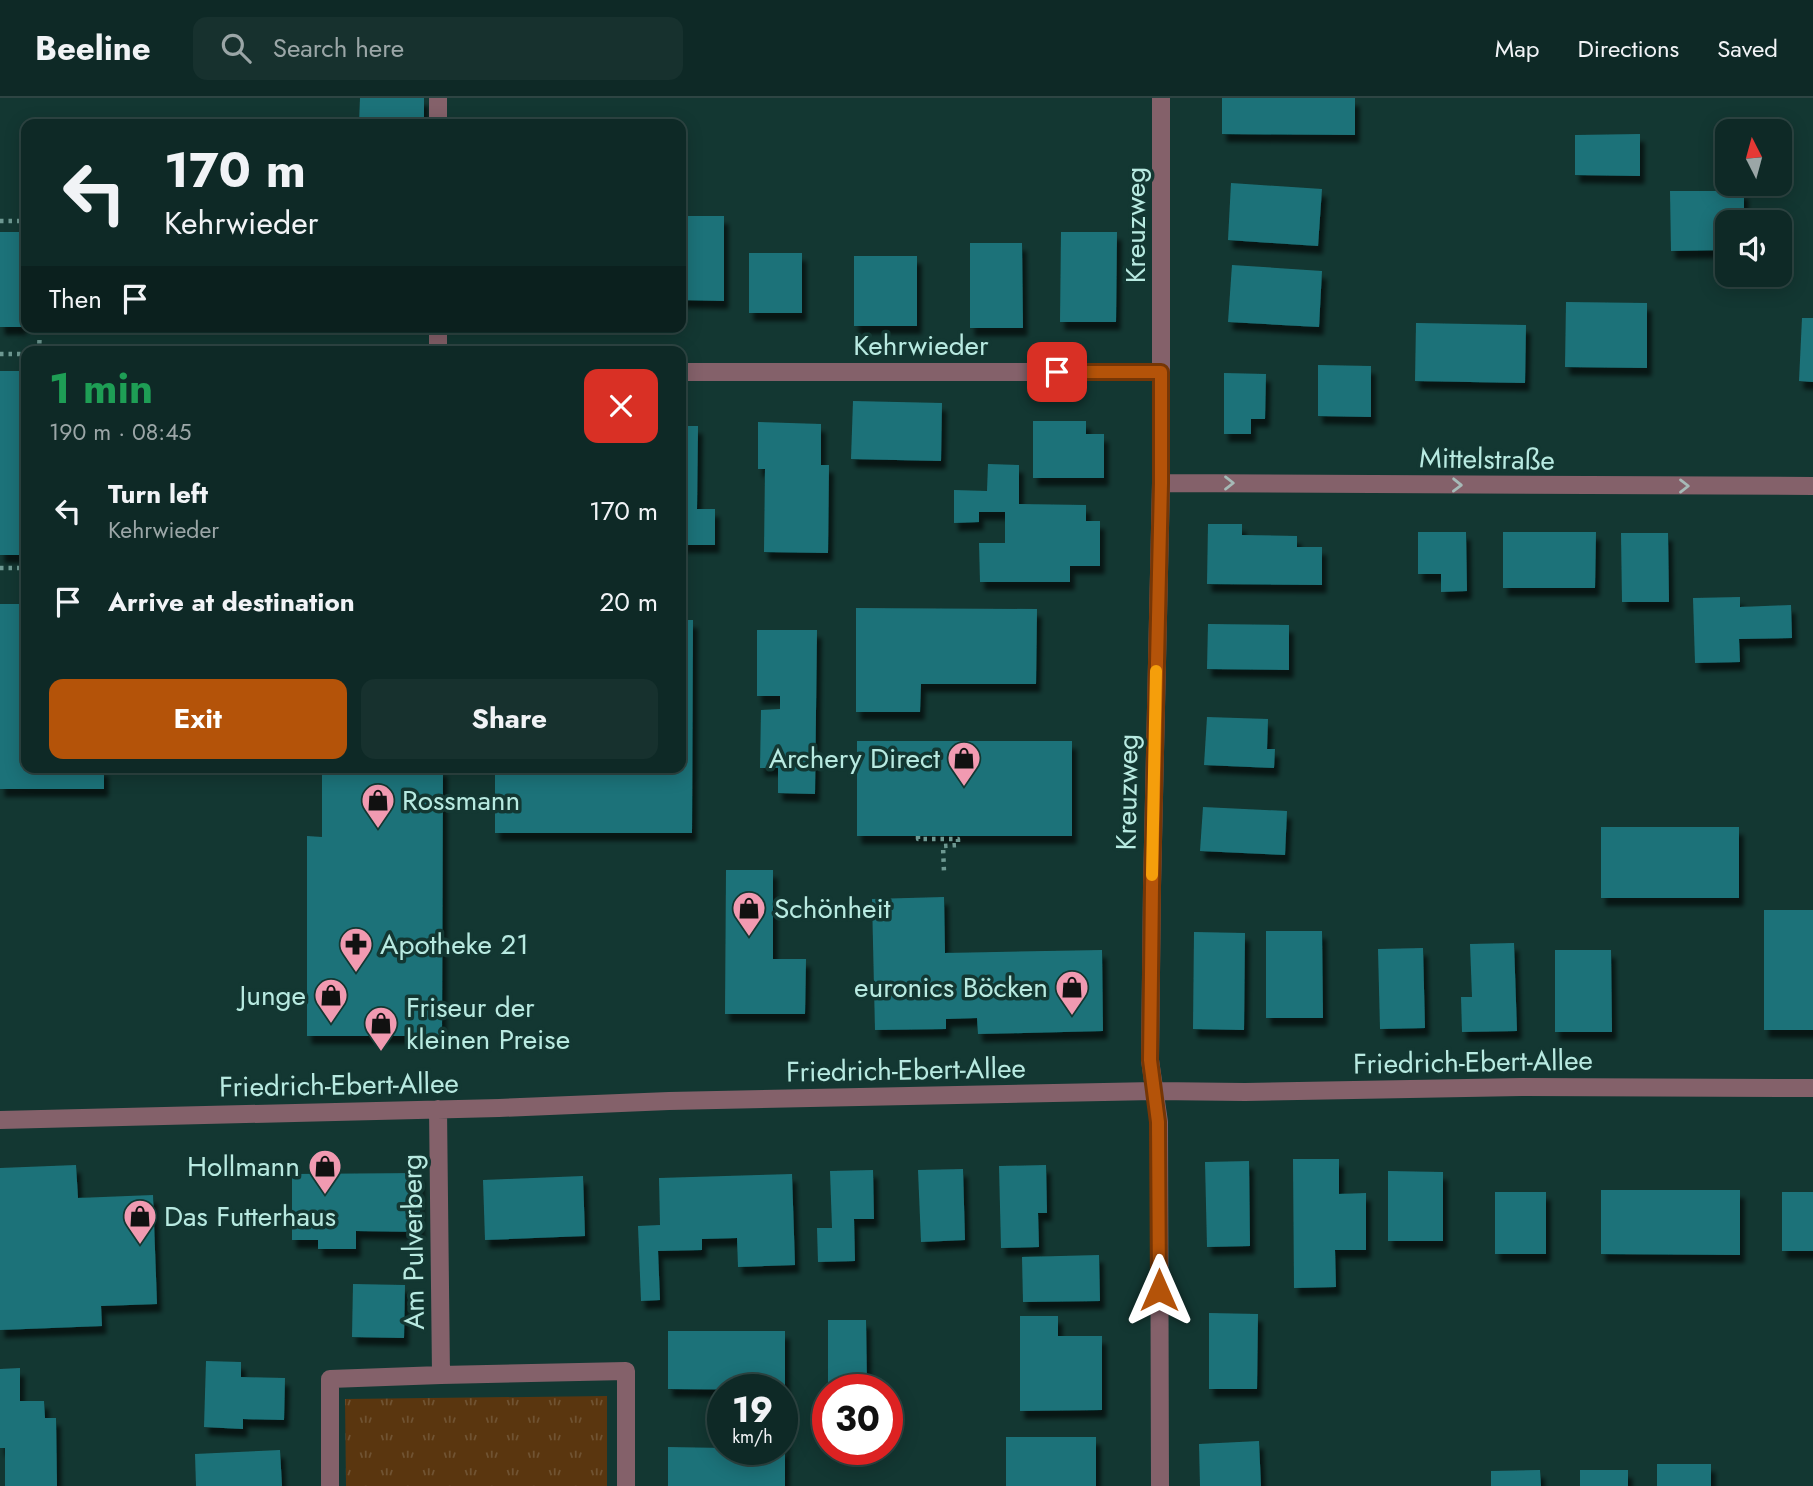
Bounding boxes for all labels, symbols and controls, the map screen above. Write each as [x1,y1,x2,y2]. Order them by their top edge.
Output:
search box [193,17,683,80]
text: Beeline [35,25,151,72]
icon: search [217,29,255,67]
text: Search here [273,29,404,67]
text: Map [1495,31,1540,66]
text: Directions [1578,31,1679,66]
text: Saved [1717,31,1778,66]
north arrow [1715,119,1792,196]
map controls [1715,119,1792,287]
text: 170 m [164,135,306,205]
icon: left [49,147,140,238]
street label: Kreuzweg [1115,167,1156,283]
text: Kehrwieder [164,200,319,246]
button: sound [1715,210,1792,287]
text: Then [49,280,102,318]
icon: arrive [116,280,154,318]
street label: Kehrwieder [853,325,989,366]
pin [1027,342,1087,402]
icon: arrive [1038,353,1076,391]
text: 1 min [49,358,153,419]
button: close [584,369,658,443]
text: 190 m · 08:45 [49,415,192,449]
street label: Mittelstraße [1419,437,1555,481]
text: Turn left [108,475,208,513]
one-way arrow [1225,475,1235,491]
one-way arrow [1452,477,1463,493]
one-way arrow [1680,478,1690,494]
icon: left [49,492,87,530]
text: 170 m [589,492,658,530]
text: Kehrwieder [108,513,219,547]
icon: arrive [49,583,87,621]
text: Arrive at destination [108,583,355,621]
text: 20 m [600,583,658,621]
button: Exit [49,679,347,759]
button: Share [361,679,658,759]
street label: Kreuzweg [1105,733,1149,851]
place label: Archery Direct [769,738,940,779]
shop icon: Archery Direct [945,739,983,788]
place label: Rossmann [402,780,520,821]
shop icon: Rossmann [359,781,397,830]
place label: Schönheit [774,888,891,929]
shop icon: Schönheit [730,889,768,938]
place label: Apotheke 21 [380,924,529,965]
pharmacy icon: Apotheke 21 [337,925,375,974]
place label: euronics Böcken [854,967,1048,1008]
shop icon: euronics Böcken [1053,968,1091,1017]
place label: Junge [235,975,306,1016]
shop icon: Junge [312,976,350,1025]
place label: Friseur der kleinen Preise [406,987,570,1060]
shop icon: Friseur der kleinen Preise [362,1004,400,1053]
street label: Friedrich-Ebert-Allee [1353,1039,1593,1085]
street label: Friedrich-Ebert-Allee [786,1047,1026,1093]
street label: Friedrich-Ebert-Allee [219,1062,459,1108]
place label: Hollmann [187,1146,300,1187]
shop icon: Hollmann [306,1147,344,1196]
street label: Am Pulverberg [391,1154,435,1330]
place label: Das Futterhaus [164,1196,336,1237]
shop icon: Das Futterhaus [121,1197,159,1246]
position arrow [1122,1253,1196,1327]
speed limit sign: 30 [812,1374,903,1465]
text: 19 [732,1385,773,1435]
text: km/h [732,1424,773,1450]

